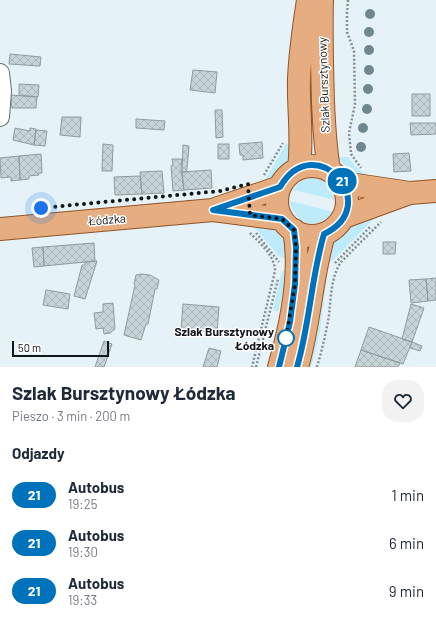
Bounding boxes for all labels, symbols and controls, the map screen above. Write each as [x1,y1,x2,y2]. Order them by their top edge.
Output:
street label: Szlak Bursztynowy [314,36,332,133]
line badge: 21 [324,168,360,194]
text: 21 [336,172,348,189]
your location [31,198,51,218]
street label: Łódzka [87,210,126,228]
place label: Szlak Bursztynowy Łódzka [174,324,274,352]
marker: Szlak Bursztynowy Łódzka [277,329,295,347]
scale bar [12,339,109,358]
text: 50 m [18,341,41,354]
button: heart [382,380,424,422]
text: Szlak Bursztynowy Łódzka [12,381,235,404]
text: Pieszo · 3 min · 200 m [12,408,130,424]
text: Odjazdy [12,444,64,462]
text: Autobus [68,478,124,496]
text: 21 [28,486,40,503]
text: 1 min [391,486,424,504]
text: 19:25 [68,496,97,512]
text: Autobus [68,526,124,544]
text: 21 [28,534,40,551]
text: 6 min [389,534,424,552]
text: 19:30 [68,544,98,560]
text: Autobus [68,574,124,592]
text: 21 [28,582,40,599]
text: 9 min [389,582,424,600]
text: 19:33 [68,592,97,608]

